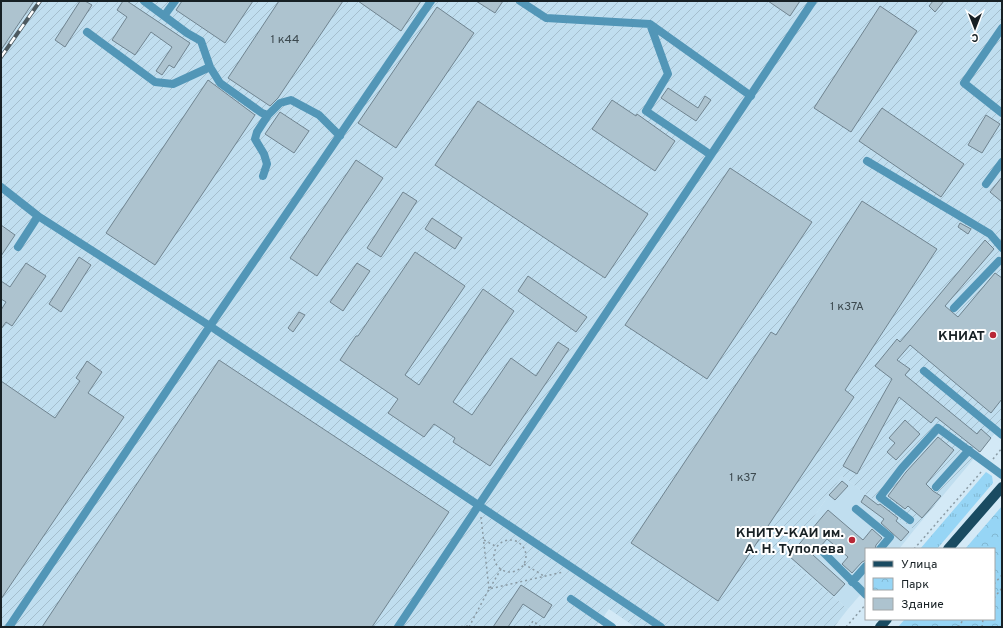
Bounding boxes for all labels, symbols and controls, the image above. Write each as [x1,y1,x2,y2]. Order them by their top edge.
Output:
north arrow [955,8,995,48]
text: С [971,30,979,44]
house number: 1 к44 [270,32,300,48]
house number: 1 к37А [830,299,864,315]
place label: КНИАТ [938,328,985,345]
marker: КНИАТ [988,330,998,340]
house number: 1 к37 [729,470,757,486]
place label: КНИТУ-КАИ им. А. Н. Туполева [736,525,844,558]
marker: КНИТУ-КАИ им. А. Н. Туполева [847,535,857,545]
legend [865,548,995,620]
text: Улица [901,557,937,573]
text: Парк [901,577,929,593]
text: Здание [901,597,944,613]

